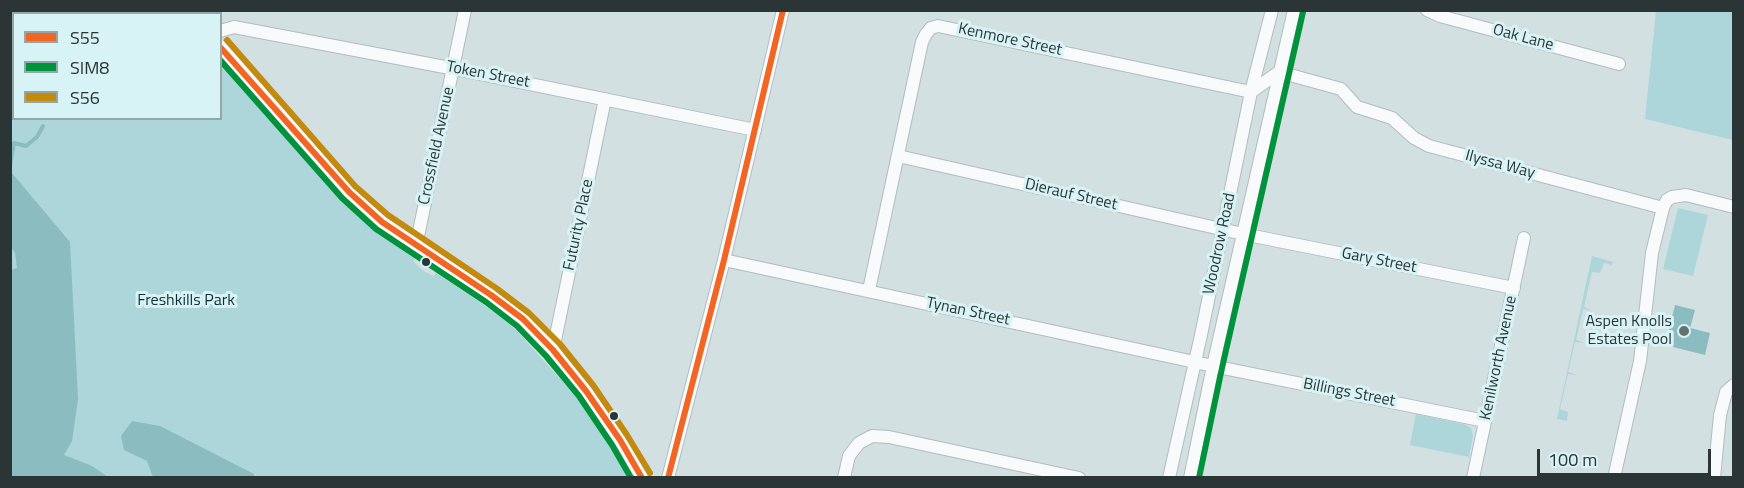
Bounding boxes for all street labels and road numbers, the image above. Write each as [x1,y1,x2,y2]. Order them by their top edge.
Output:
street label: Kenmore Street [956,20,1064,60]
street label: Oak Lane [1491,21,1555,55]
street label: Token Street [445,58,531,92]
street label: Crossfield Avenue [415,85,459,207]
street label: Ilyssa Way [1463,147,1537,183]
street label: Dierauf Street [1023,175,1119,215]
street label: Futurity Place [560,178,598,272]
street label: Woodrow Road [1200,191,1240,297]
street label: Gary Street [1340,244,1418,278]
street label: Tynan Street [924,294,1012,330]
street label: Kenilworth Avenue [1476,294,1522,422]
street label: Billings Street [1301,375,1397,411]

